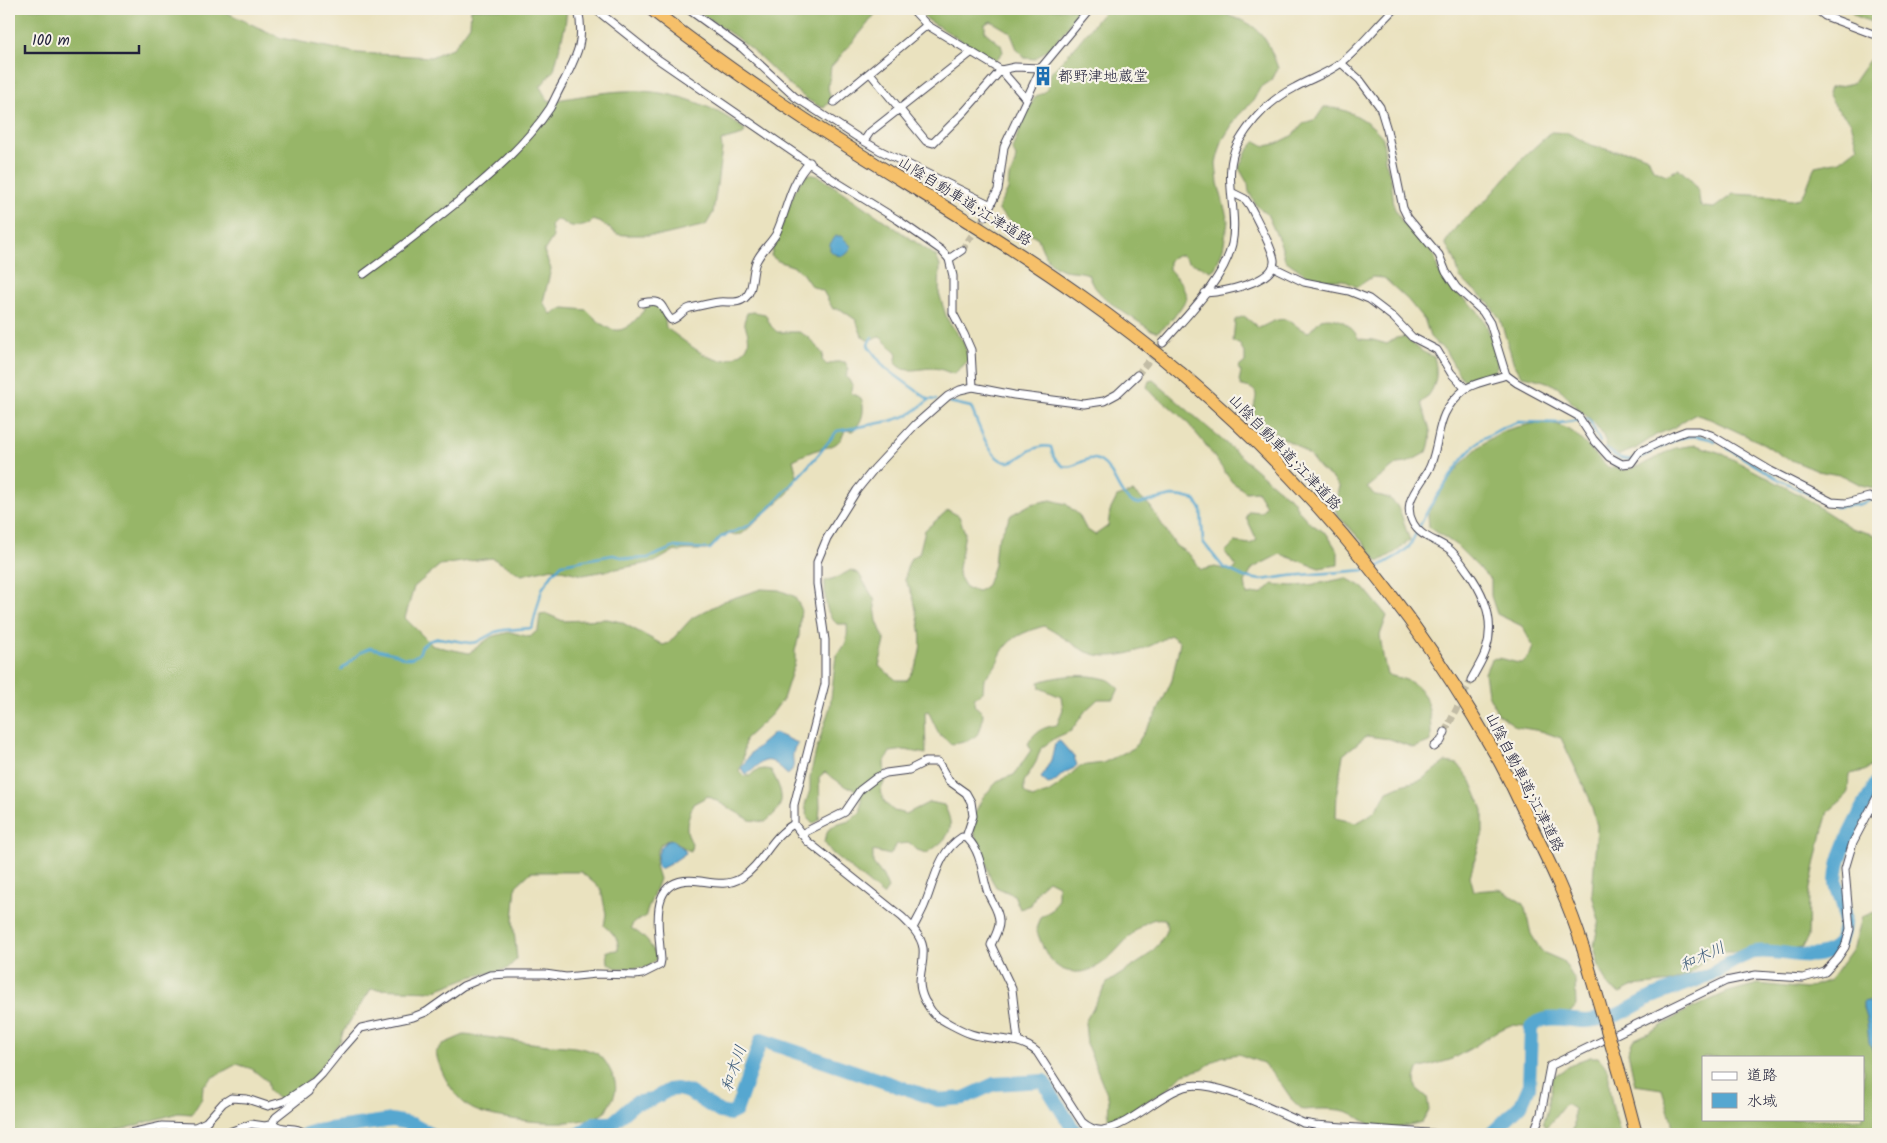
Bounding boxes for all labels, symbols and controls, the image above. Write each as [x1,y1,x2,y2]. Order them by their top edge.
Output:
scale bar [25,22,139,54]
text: 100 m [32,29,70,53]
building icon: 都野津地蔵堂 [1032,65,1054,87]
place label: 都野津地蔵堂 [1058,65,1148,89]
street label: 山陰自動車道;江津道路 [893,151,1036,253]
street label: 山陰自動車道;江津道路 [1222,389,1347,517]
street label: 山陰自動車道;江津道路 [1478,708,1570,857]
water label: 和木川 [1676,936,1730,979]
water label: 和木川 [715,1042,754,1095]
legend [1702,1056,1864,1120]
text: 道路 [1747,1064,1777,1088]
text: 水域 [1747,1090,1777,1114]

